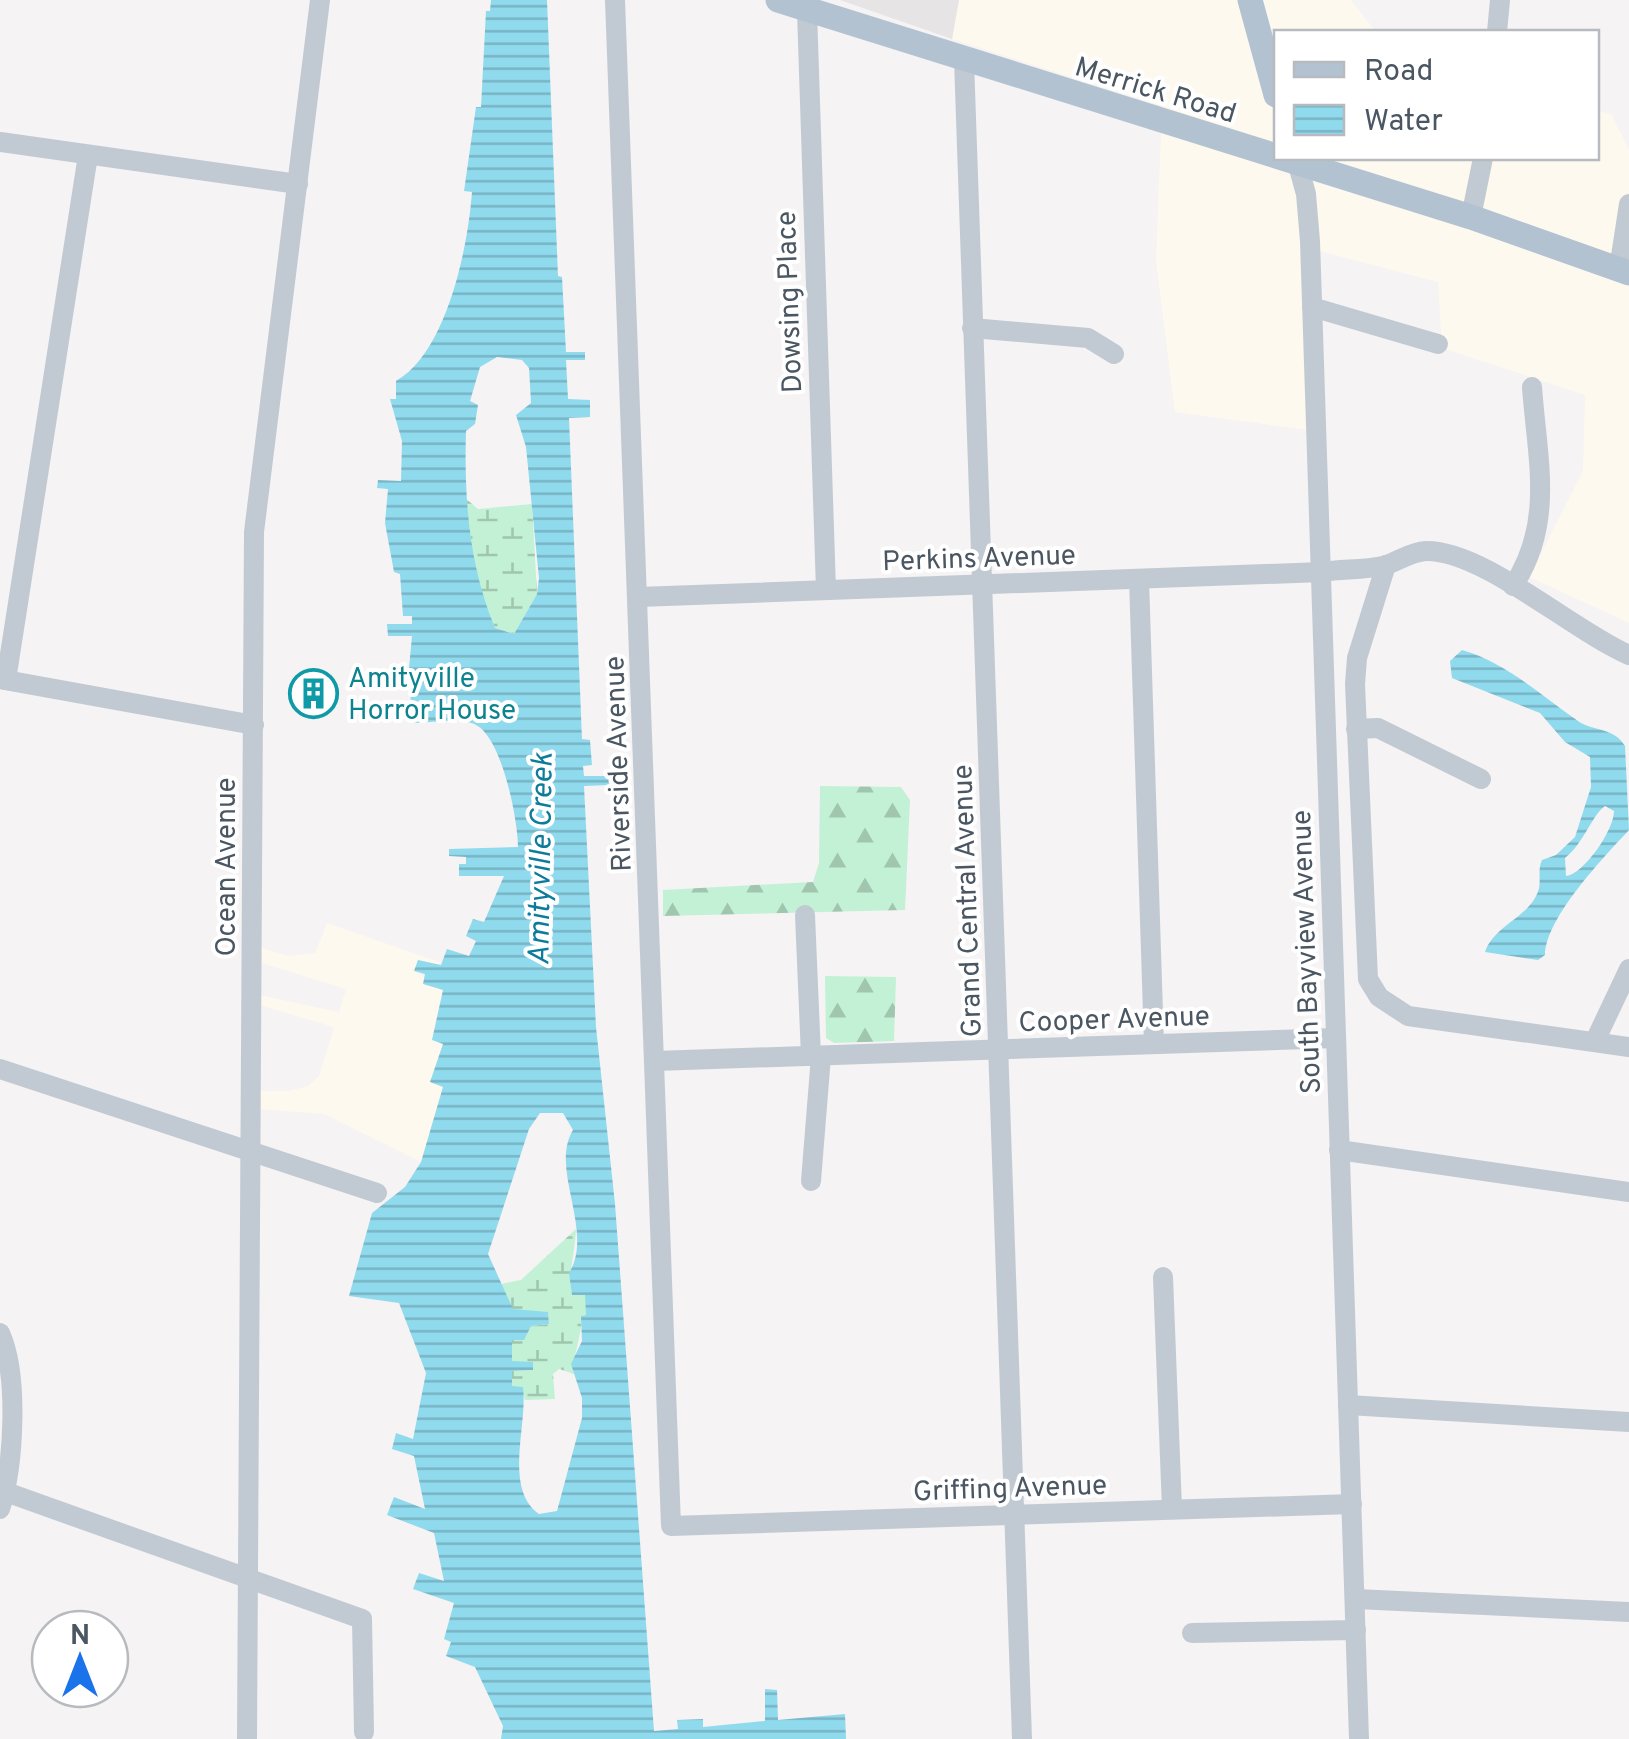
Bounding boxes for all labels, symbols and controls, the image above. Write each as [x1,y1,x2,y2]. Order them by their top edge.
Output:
legend [1274,30,1599,160]
street label: Merrick Road [1070,50,1240,133]
text: Road [1364,54,1433,91]
text: Water [1364,104,1443,141]
street label: Dowsing Place [770,210,812,394]
street label: Perkins Avenue [882,539,1077,581]
street label: Riverside Avenue [598,655,642,872]
place label: Amityville Horror House [348,662,516,730]
building icon: Amityville Horror House [287,667,339,719]
water label: Amityville Creek [522,752,563,966]
street label: Grand Central Avenue [946,764,992,1038]
street label: Ocean Avenue [210,777,246,957]
street label: South Bayview Avenue [1285,809,1331,1095]
street label: Cooper Avenue [1018,1000,1210,1042]
street label: Griffing Avenue [912,1469,1108,1511]
north arrow [30,1609,130,1709]
text: N [70,1619,90,1655]

